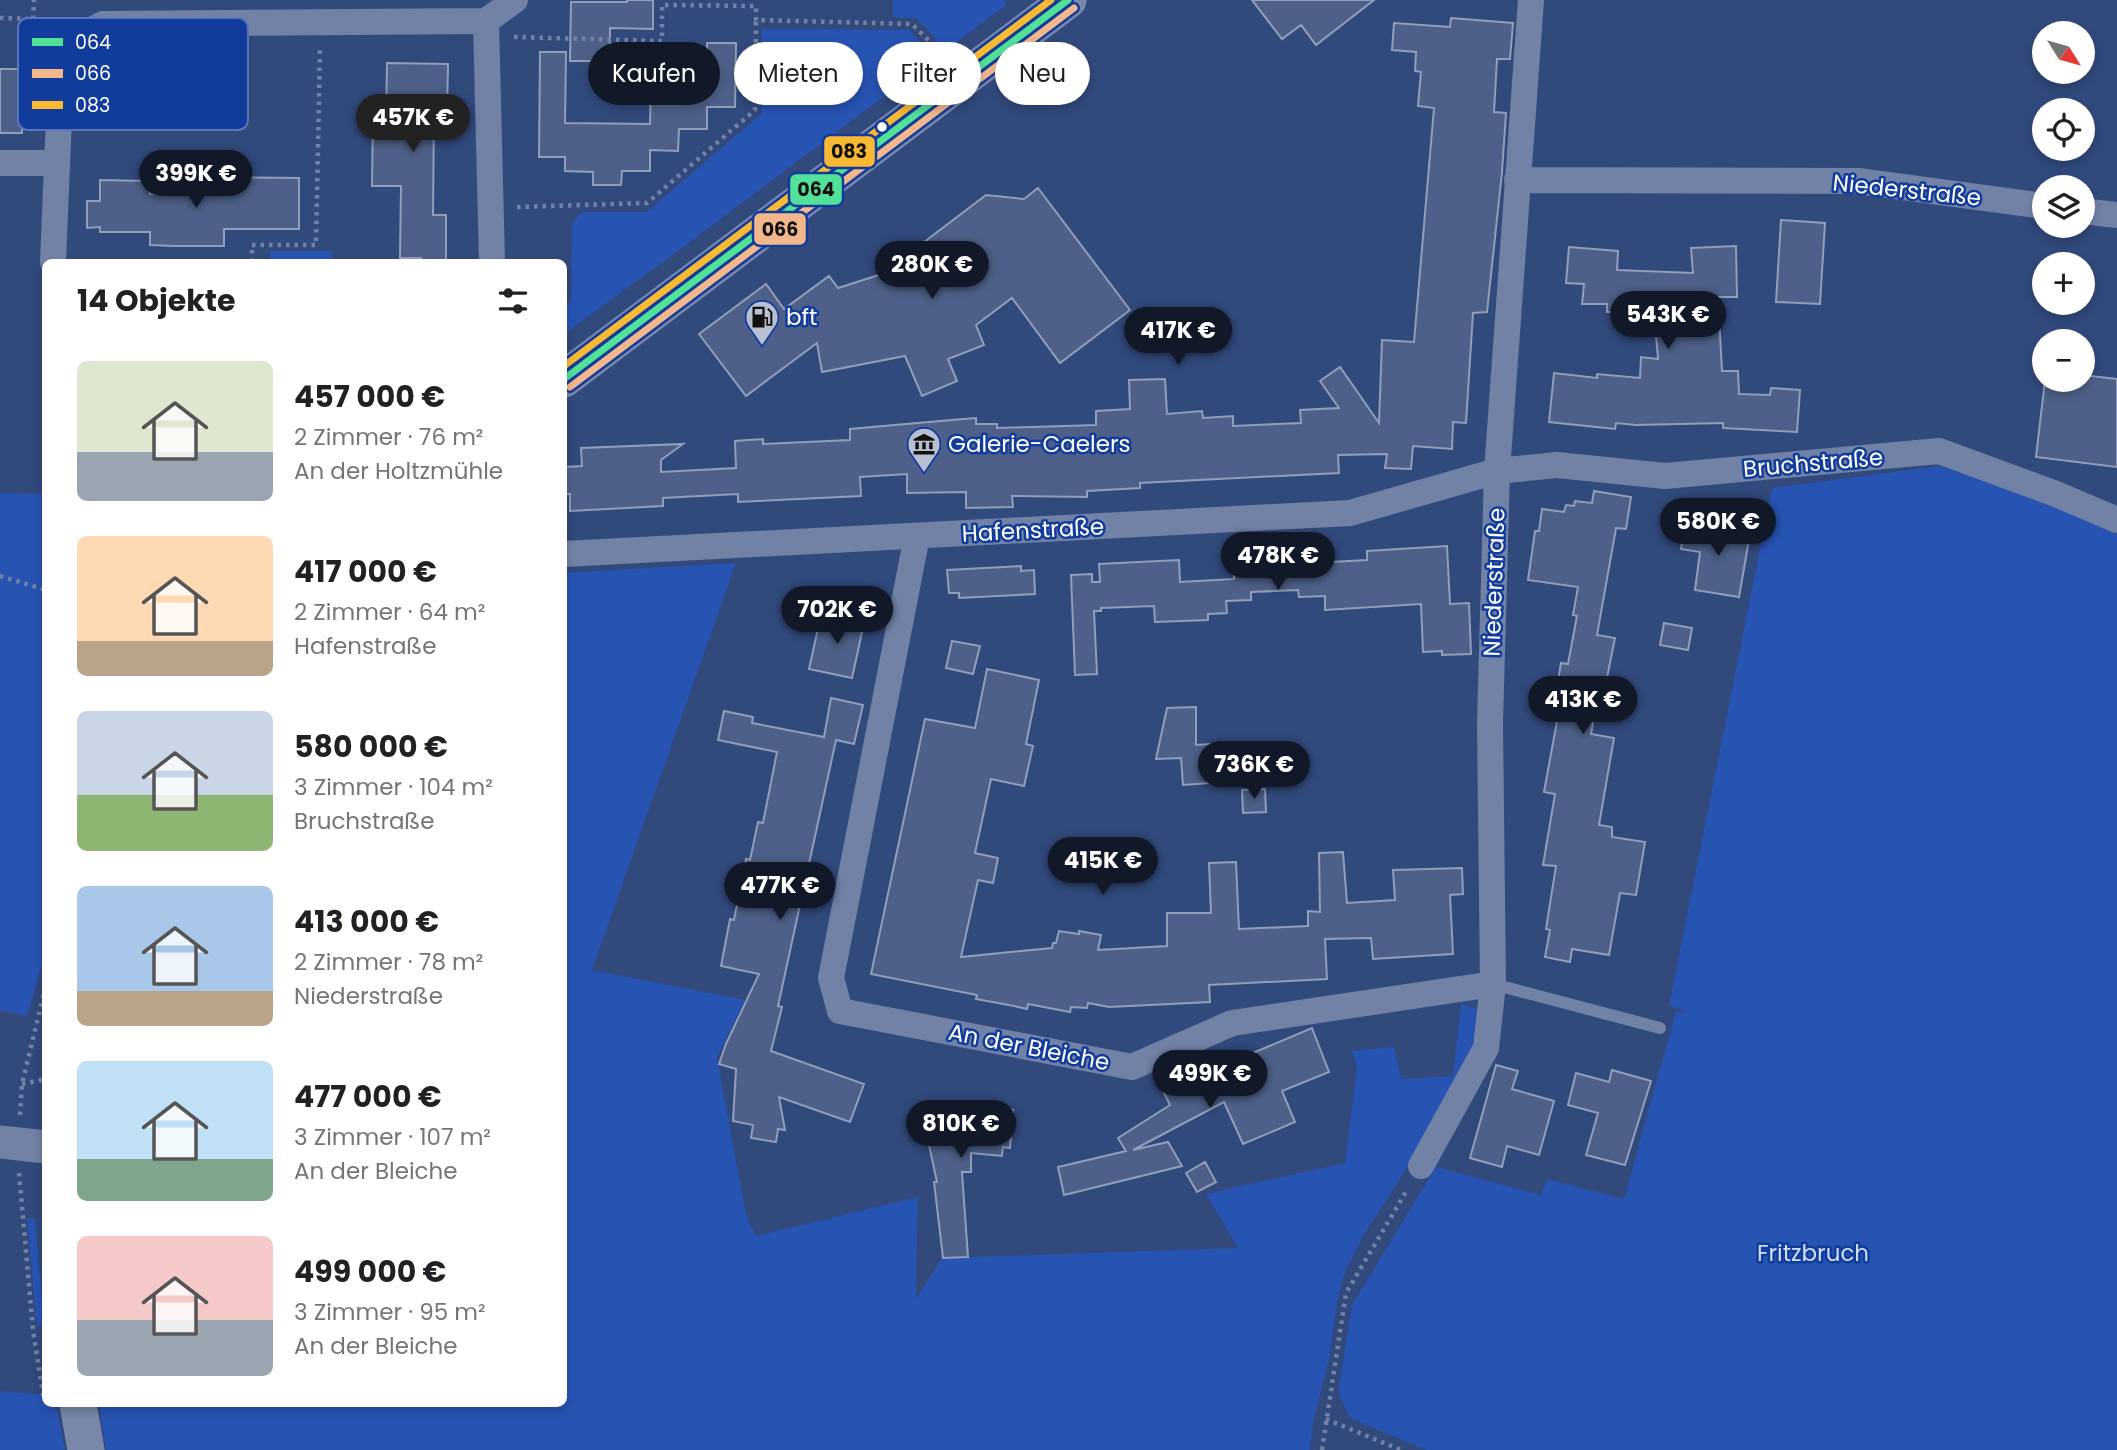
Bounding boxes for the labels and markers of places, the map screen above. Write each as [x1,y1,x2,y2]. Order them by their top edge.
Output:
pin: 457K € [356,94,470,154]
unlabelled marker [875,120,889,134]
pin: 399K € [139,150,253,210]
pin: 280K € [875,242,989,301]
pin: 543K € [1611,292,1725,351]
fuel station icon: bft [743,298,781,347]
place label: bft [786,301,818,333]
pin: 417K € [1121,308,1235,367]
museum icon: Galerie-Caelers [905,425,943,474]
place label: Galerie-Caelers [948,428,1131,460]
pin: 580K € [1661,498,1775,558]
pin: 478K € [1221,532,1335,592]
pin: 702K € [780,586,894,646]
pin: 413K € [1526,676,1640,736]
pin: 736K € [1197,742,1311,801]
pin: 415K € [1046,838,1160,897]
pin: 477K € [723,862,837,922]
pin: 499K € [1153,1050,1267,1110]
pin: 810K € [904,1100,1018,1160]

